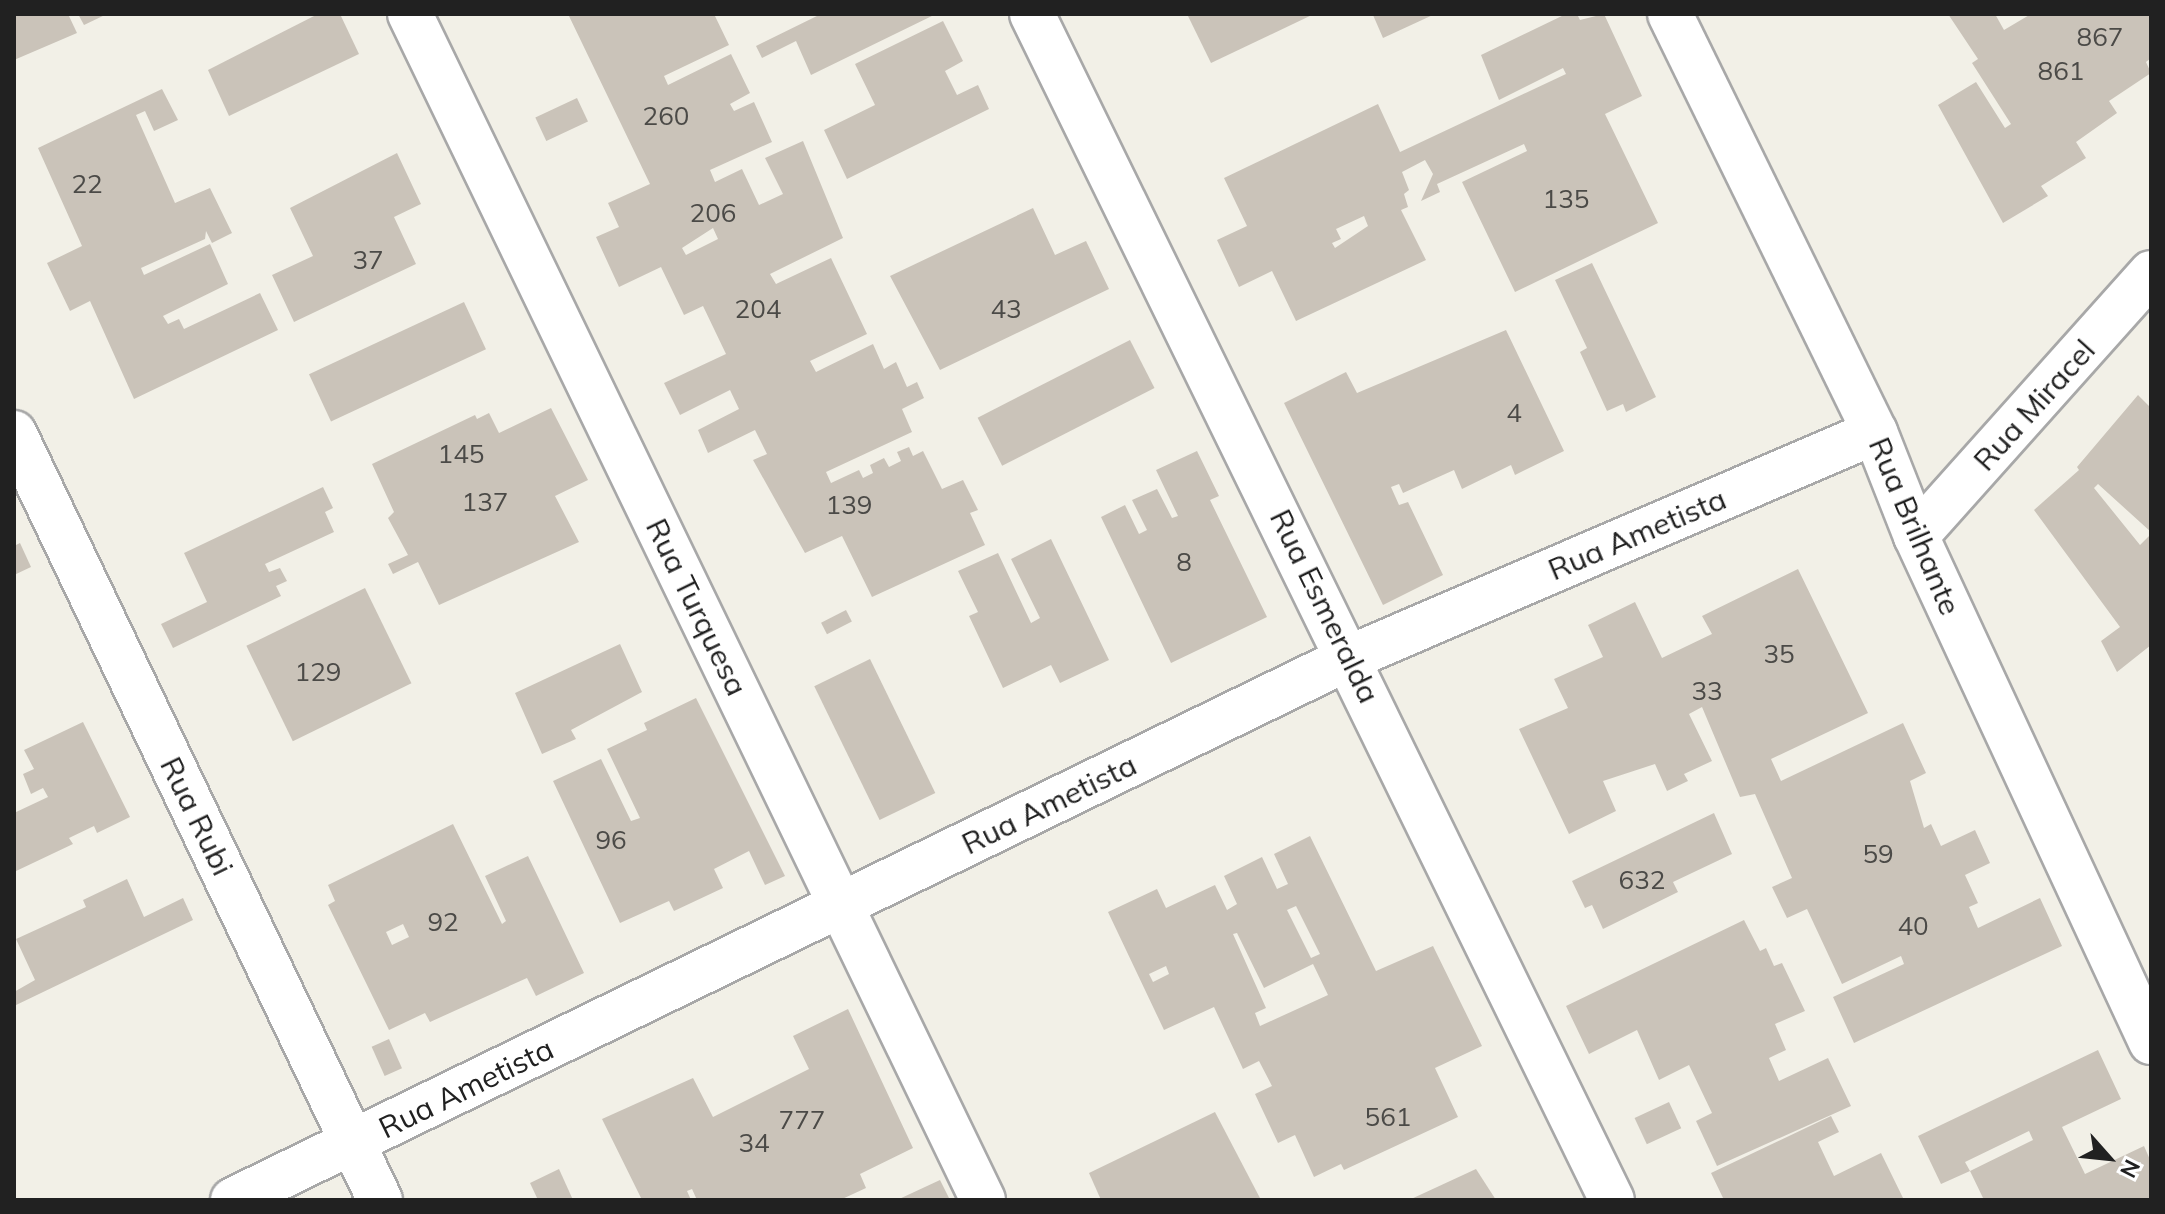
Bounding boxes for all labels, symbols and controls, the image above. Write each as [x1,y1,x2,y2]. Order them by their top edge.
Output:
house number: 867 [2077,21,2123,53]
house number: 861 [2038,55,2084,87]
house number: 260 [643,100,689,132]
house number: 22 [71,168,103,200]
house number: 135 [1543,183,1589,215]
house number: 206 [690,197,736,229]
house number: 37 [352,244,384,276]
house number: 204 [735,293,781,325]
house number: 43 [990,293,1022,325]
street label: Rua Miracel [1966,332,2102,478]
house number: 4 [1506,397,1522,429]
street label: Rua Brilhante [1861,432,1969,620]
house number: 145 [438,438,484,470]
street label: Rua Ametista [1543,480,1731,588]
house number: 137 [462,486,508,518]
house number: 139 [826,489,872,521]
street label: Rua Esmeralda [1263,503,1387,709]
street label: Rua Turquesa [639,513,755,701]
house number: 8 [1176,546,1192,578]
house number: 35 [1763,638,1795,670]
house number: 129 [295,656,341,688]
house number: 33 [1691,675,1723,707]
street label: Rua Ametista [956,746,1142,862]
street label: Rua Rubi [153,751,241,881]
house number: 96 [595,824,627,856]
house number: 59 [1862,838,1894,870]
house number: 632 [1619,864,1665,896]
house number: 92 [427,906,459,938]
house number: 40 [1897,910,1929,942]
street label: Rua Ametista [373,1030,559,1146]
house number: 561 [1365,1101,1411,1133]
house number: 777 [779,1104,825,1136]
north arrow [2069,1118,2149,1198]
house number: 34 [738,1127,770,1159]
text: N [2114,1155,2147,1183]

